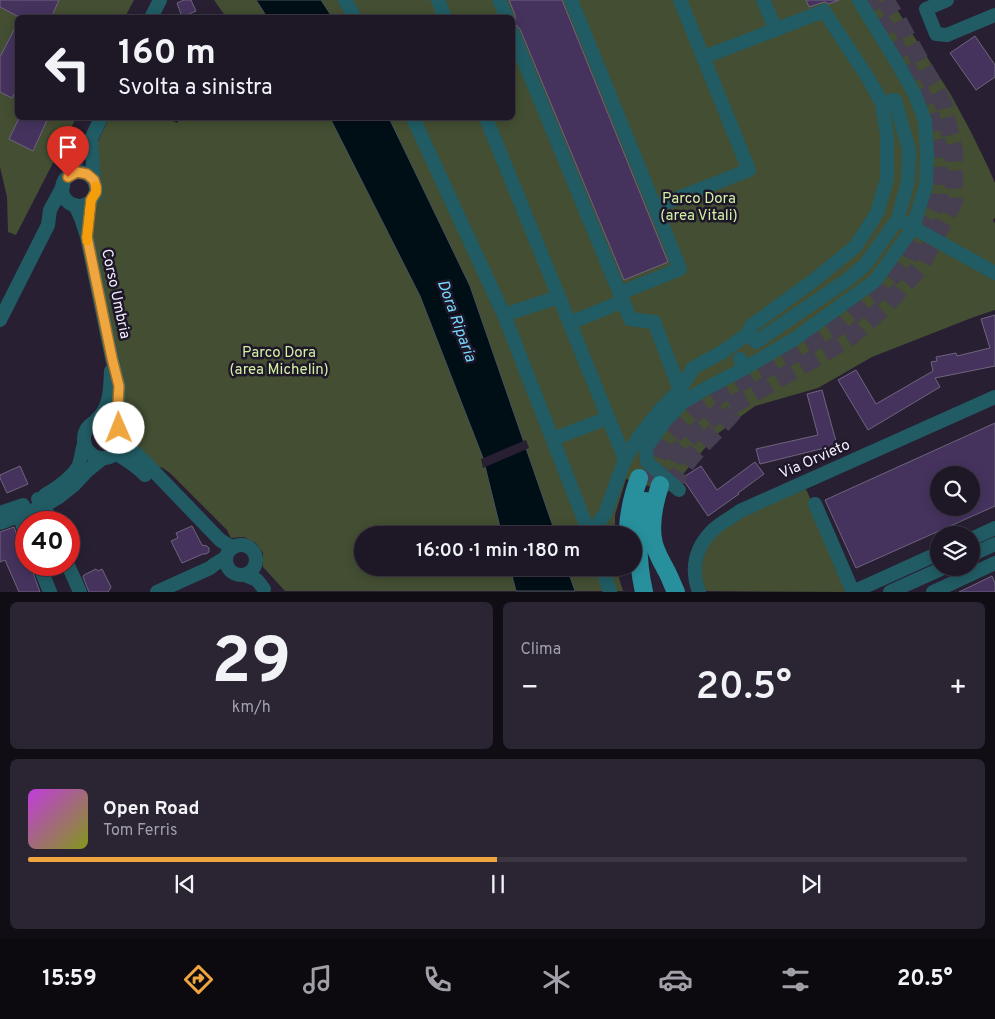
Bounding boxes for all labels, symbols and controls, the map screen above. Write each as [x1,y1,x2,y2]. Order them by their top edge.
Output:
text: 160 m [118,32,216,76]
icon: left [35,35,100,100]
text: Svolta a sinistra [118,75,273,102]
pin [47,126,89,177]
icon: arrive [54,133,82,161]
park label: Parco Dora (area Vitali) [660,190,738,226]
street label: Corso Umbria [96,247,134,341]
water label: Dora Riparia [432,277,480,365]
park label: Parco Dora (area Michelin) [229,344,329,380]
position arrow [92,401,144,453]
street label: Via Orvieto [777,436,853,484]
map controls [930,466,980,576]
button: search [930,466,980,516]
speed limit sign: 40 [15,511,80,576]
button: layers [930,526,980,576]
text: 16:00 · 1 min · 180 m [416,539,580,563]
text: 29 [211,624,291,706]
text: Clima [521,640,561,660]
text: 20.5° [696,664,792,713]
text: − [521,671,539,707]
text: + [949,671,967,707]
text: km/h [232,698,271,718]
text: Open Road [103,797,199,821]
text: Tom Ferris [103,821,177,841]
icon: previous [171,870,199,898]
icon: pause [484,870,512,898]
icon: next [797,870,825,898]
icon: directions [181,962,216,997]
icon: music [300,962,335,997]
icon: phone [420,962,455,997]
icon: climate [539,962,574,997]
icon: car [658,962,693,997]
icon: filters [778,962,813,997]
text: 15:59 [42,966,97,993]
text: 20.5° [897,966,953,993]

